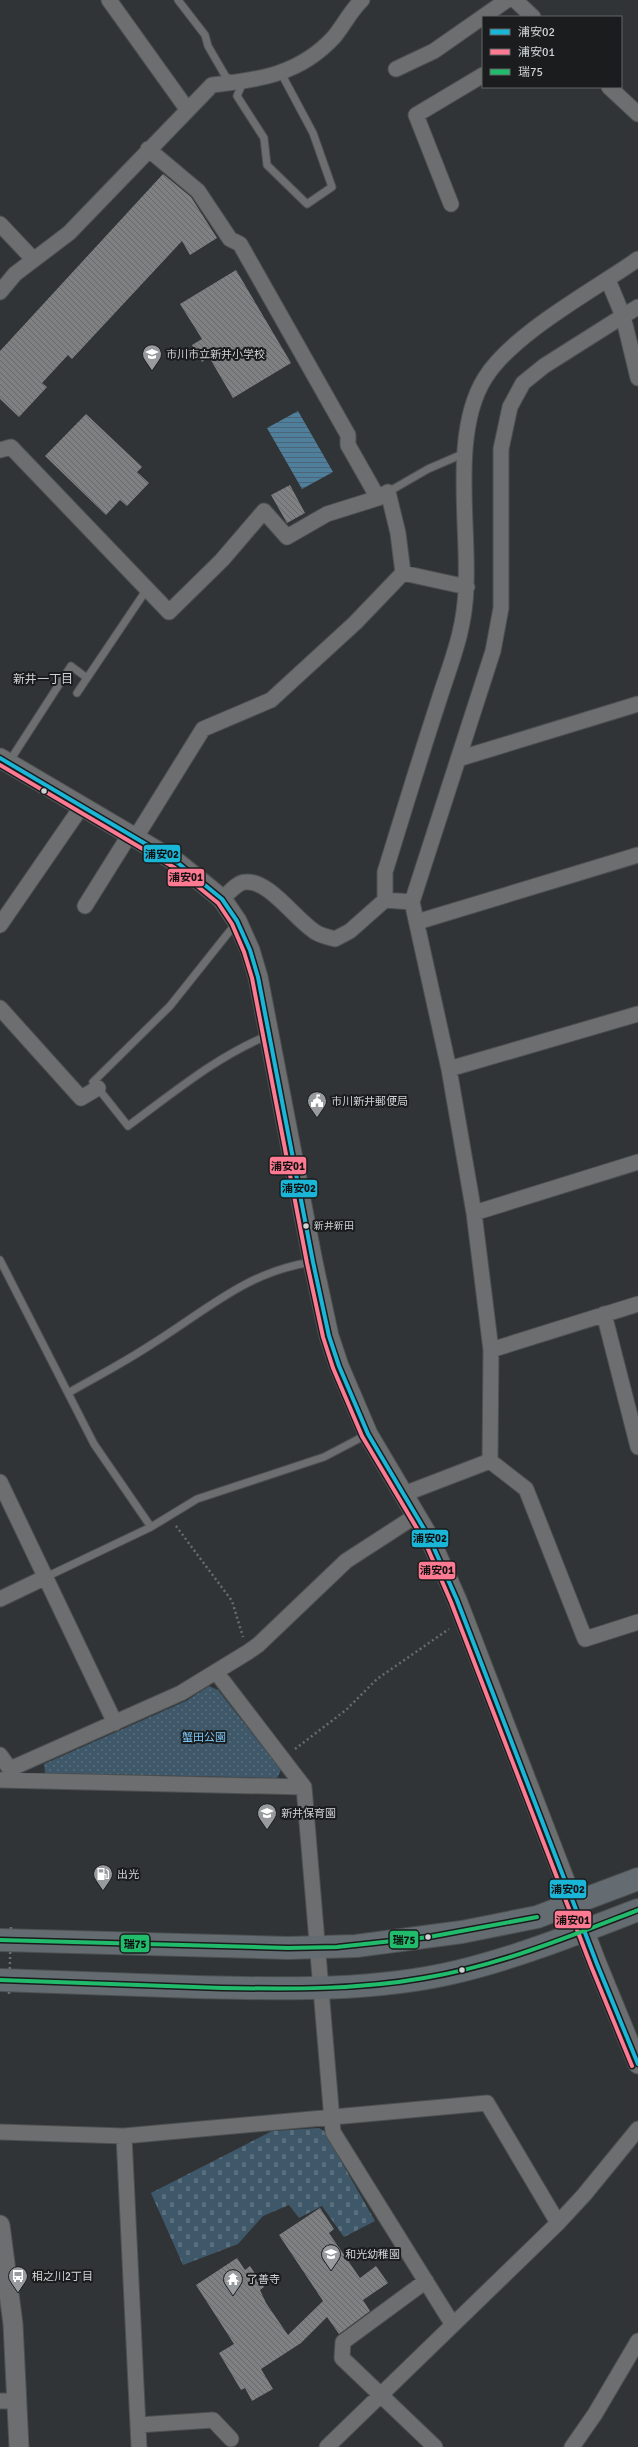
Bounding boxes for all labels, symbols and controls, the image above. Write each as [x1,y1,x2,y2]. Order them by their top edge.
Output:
legend [482,16,622,88]
text: 浦安02 [518,25,555,40]
text: 浦安01 [518,45,555,60]
text: 瑞75 [518,65,543,80]
school or university icon: 市川市立新井小学校 [141,343,163,371]
place label: 市川市立新井小学校 [166,348,265,361]
district label: 新井一丁目 [13,672,73,687]
unlabelled marker [39,786,49,796]
line badge: 浦安02 [143,844,181,863]
text: 浦安02 [145,848,179,861]
line badge: 浦安01 [167,868,205,887]
text: 浦安01 [169,871,203,884]
public building icon: 市川新井郵便局 [306,1090,328,1118]
place label: 市川新井郵便局 [331,1095,408,1108]
line badge: 浦安01 [269,1156,307,1175]
text: 浦安01 [271,1160,305,1173]
line badge: 浦安02 [280,1179,318,1198]
text: 浦安02 [282,1182,316,1195]
place label: 新井新田 [314,1220,354,1232]
marker: 新井新田 [301,1221,311,1231]
line badge: 浦安02 [411,1529,449,1548]
text: 浦安02 [413,1532,447,1545]
line badge: 浦安01 [418,1561,456,1580]
text: 浦安01 [420,1564,454,1577]
park label: 蟹田公園 [182,1731,226,1744]
school or university icon: 新井保育園 [256,1802,278,1830]
place label: 新井保育園 [281,1807,336,1820]
fuel station icon: 出光 [92,1863,114,1891]
place label: 出光 [117,1868,139,1881]
line badge: 浦安02 [549,1879,587,1899]
text: 浦安02 [551,1883,585,1896]
line badge: 浦安01 [554,1910,592,1929]
text: 浦安01 [556,1914,590,1927]
line badge: 瑞75 [389,1930,419,1949]
unlabelled marker [423,1932,433,1942]
line badge: 瑞75 [120,1934,150,1953]
text: 瑞75 [393,1934,415,1947]
text: 瑞75 [124,1938,146,1951]
unlabelled marker [457,1965,467,1975]
school or university icon: 和光幼稚園 [320,2243,342,2271]
place label: 和光幼稚園 [345,2248,400,2261]
bus stop icon: 相之川2丁目 [7,2265,29,2293]
temple icon: 了善寺 [222,2268,244,2296]
place label: 相之川2丁目 [32,2270,93,2283]
place label: 了善寺 [247,2273,280,2286]

